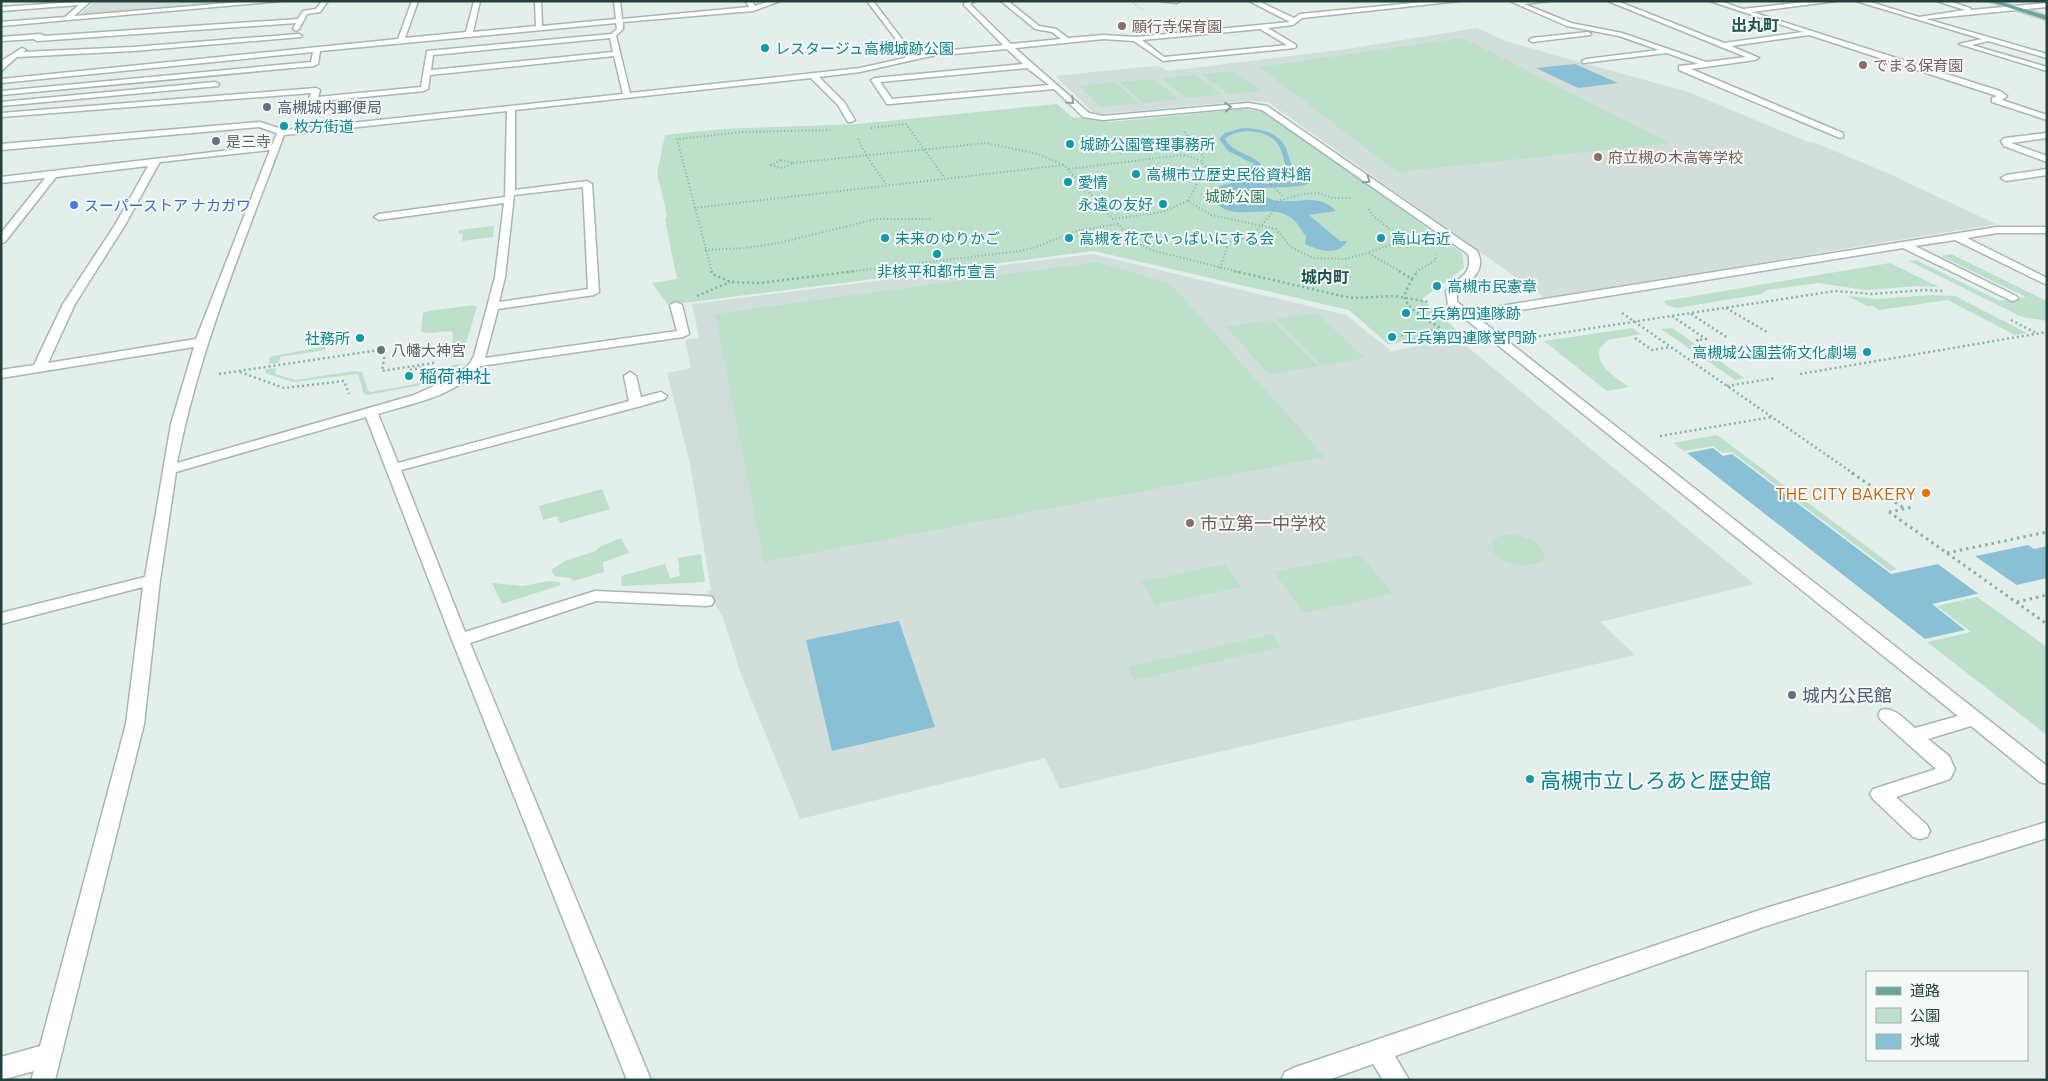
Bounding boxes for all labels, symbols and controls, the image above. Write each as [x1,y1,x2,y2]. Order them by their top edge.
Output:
district label: 出丸町 [1731,15,1779,34]
place label: 願行寺保育園 [1132,17,1222,35]
marker: 願行寺保育園 [1116,20,1128,32]
place label: レスタージュ高槻城跡公園 [775,39,954,57]
marker: レスタージュ高槻城跡公園 [759,42,771,54]
place label: でまる保育園 [1873,56,1963,74]
marker: でまる保育園 [1857,59,1869,71]
one-way arrow [1066,95,1075,104]
place label: 高槻城内郵便局 [277,98,382,116]
marker: 高槻城内郵便局 [261,101,273,113]
one-way arrow [1224,102,1232,113]
place label: 枚方街道 [294,117,354,135]
marker: 枚方街道 [278,120,290,132]
place label: 是三寺 [226,132,271,150]
marker: 是三寺 [210,135,222,147]
place label: 城跡公園管理事務所 [1080,135,1215,153]
marker: 城跡公園管理事務所 [1064,138,1076,150]
place label: 府立槻の木高等学校 [1608,148,1743,166]
marker: 府立槻の木高等学校 [1592,151,1604,163]
place label: 高槻市立歴史民俗資料館 [1146,165,1311,183]
marker: 高槻市立歴史民俗資料館 [1130,168,1142,180]
place label: 愛情 [1078,173,1108,191]
one-way arrow [1362,174,1371,183]
marker: 愛情 [1062,176,1074,188]
park label: 城跡公園 [1205,187,1265,205]
place label: 永遠の友好 [1078,195,1153,213]
place label: スーパーストア ナカガワ [84,196,251,214]
marker: 永遠の友好 [1157,198,1169,210]
marker: スーパーストア ナカガワ [68,199,80,211]
place label: 未来のゆりかご [895,229,1000,247]
place label: 高槻を花でいっぱいにする会 [1079,229,1274,247]
place label: 高山右近 [1391,229,1451,247]
marker: 未来のゆりかご [879,232,891,244]
marker: 高槻を花でいっぱいにする会 [1063,232,1075,244]
marker: 高山右近 [1375,232,1387,244]
marker: 非核平和都市宣言 [931,248,943,260]
place label: 非核平和都市宣言 [877,262,997,280]
district label: 城内町 [1301,267,1349,286]
place label: 高槻市民憲章 [1447,277,1537,295]
marker: 高槻市民憲章 [1431,280,1443,292]
place label: 工兵第四連隊跡 [1416,304,1521,322]
marker: 工兵第四連隊跡 [1400,307,1412,319]
place label: 工兵第四連隊営門跡 [1402,328,1537,346]
place label: 社務所 [305,329,350,347]
marker: 工兵第四連隊営門跡 [1386,331,1398,343]
marker: 社務所 [354,332,366,344]
place label: 八幡大神宮 [391,341,466,359]
place label: 高槻城公園芸術文化劇場 [1692,343,1857,361]
marker: 八幡大神宮 [375,344,387,356]
marker: 高槻城公園芸術文化劇場 [1861,346,1873,358]
place label: 稲荷神社 [419,365,491,387]
marker: 稲荷神社 [403,370,415,382]
place label: THE CITY BAKERY [1775,482,1916,504]
marker: THE CITY BAKERY [1920,487,1932,499]
place label: 市立第一中学校 [1200,512,1326,534]
marker: 市立第一中学校 [1184,517,1196,529]
place label: 城内公民館 [1802,684,1892,706]
marker: 城内公民館 [1786,689,1798,701]
place label: 高槻市立しろあと歴史館 [1540,767,1771,792]
marker: 高槻市立しろあと歴史館 [1524,773,1536,785]
legend [1866,971,2028,1061]
text: 道路 [1910,981,1940,999]
text: 公園 [1910,1006,1940,1024]
text: 水域 [1910,1031,1940,1049]

